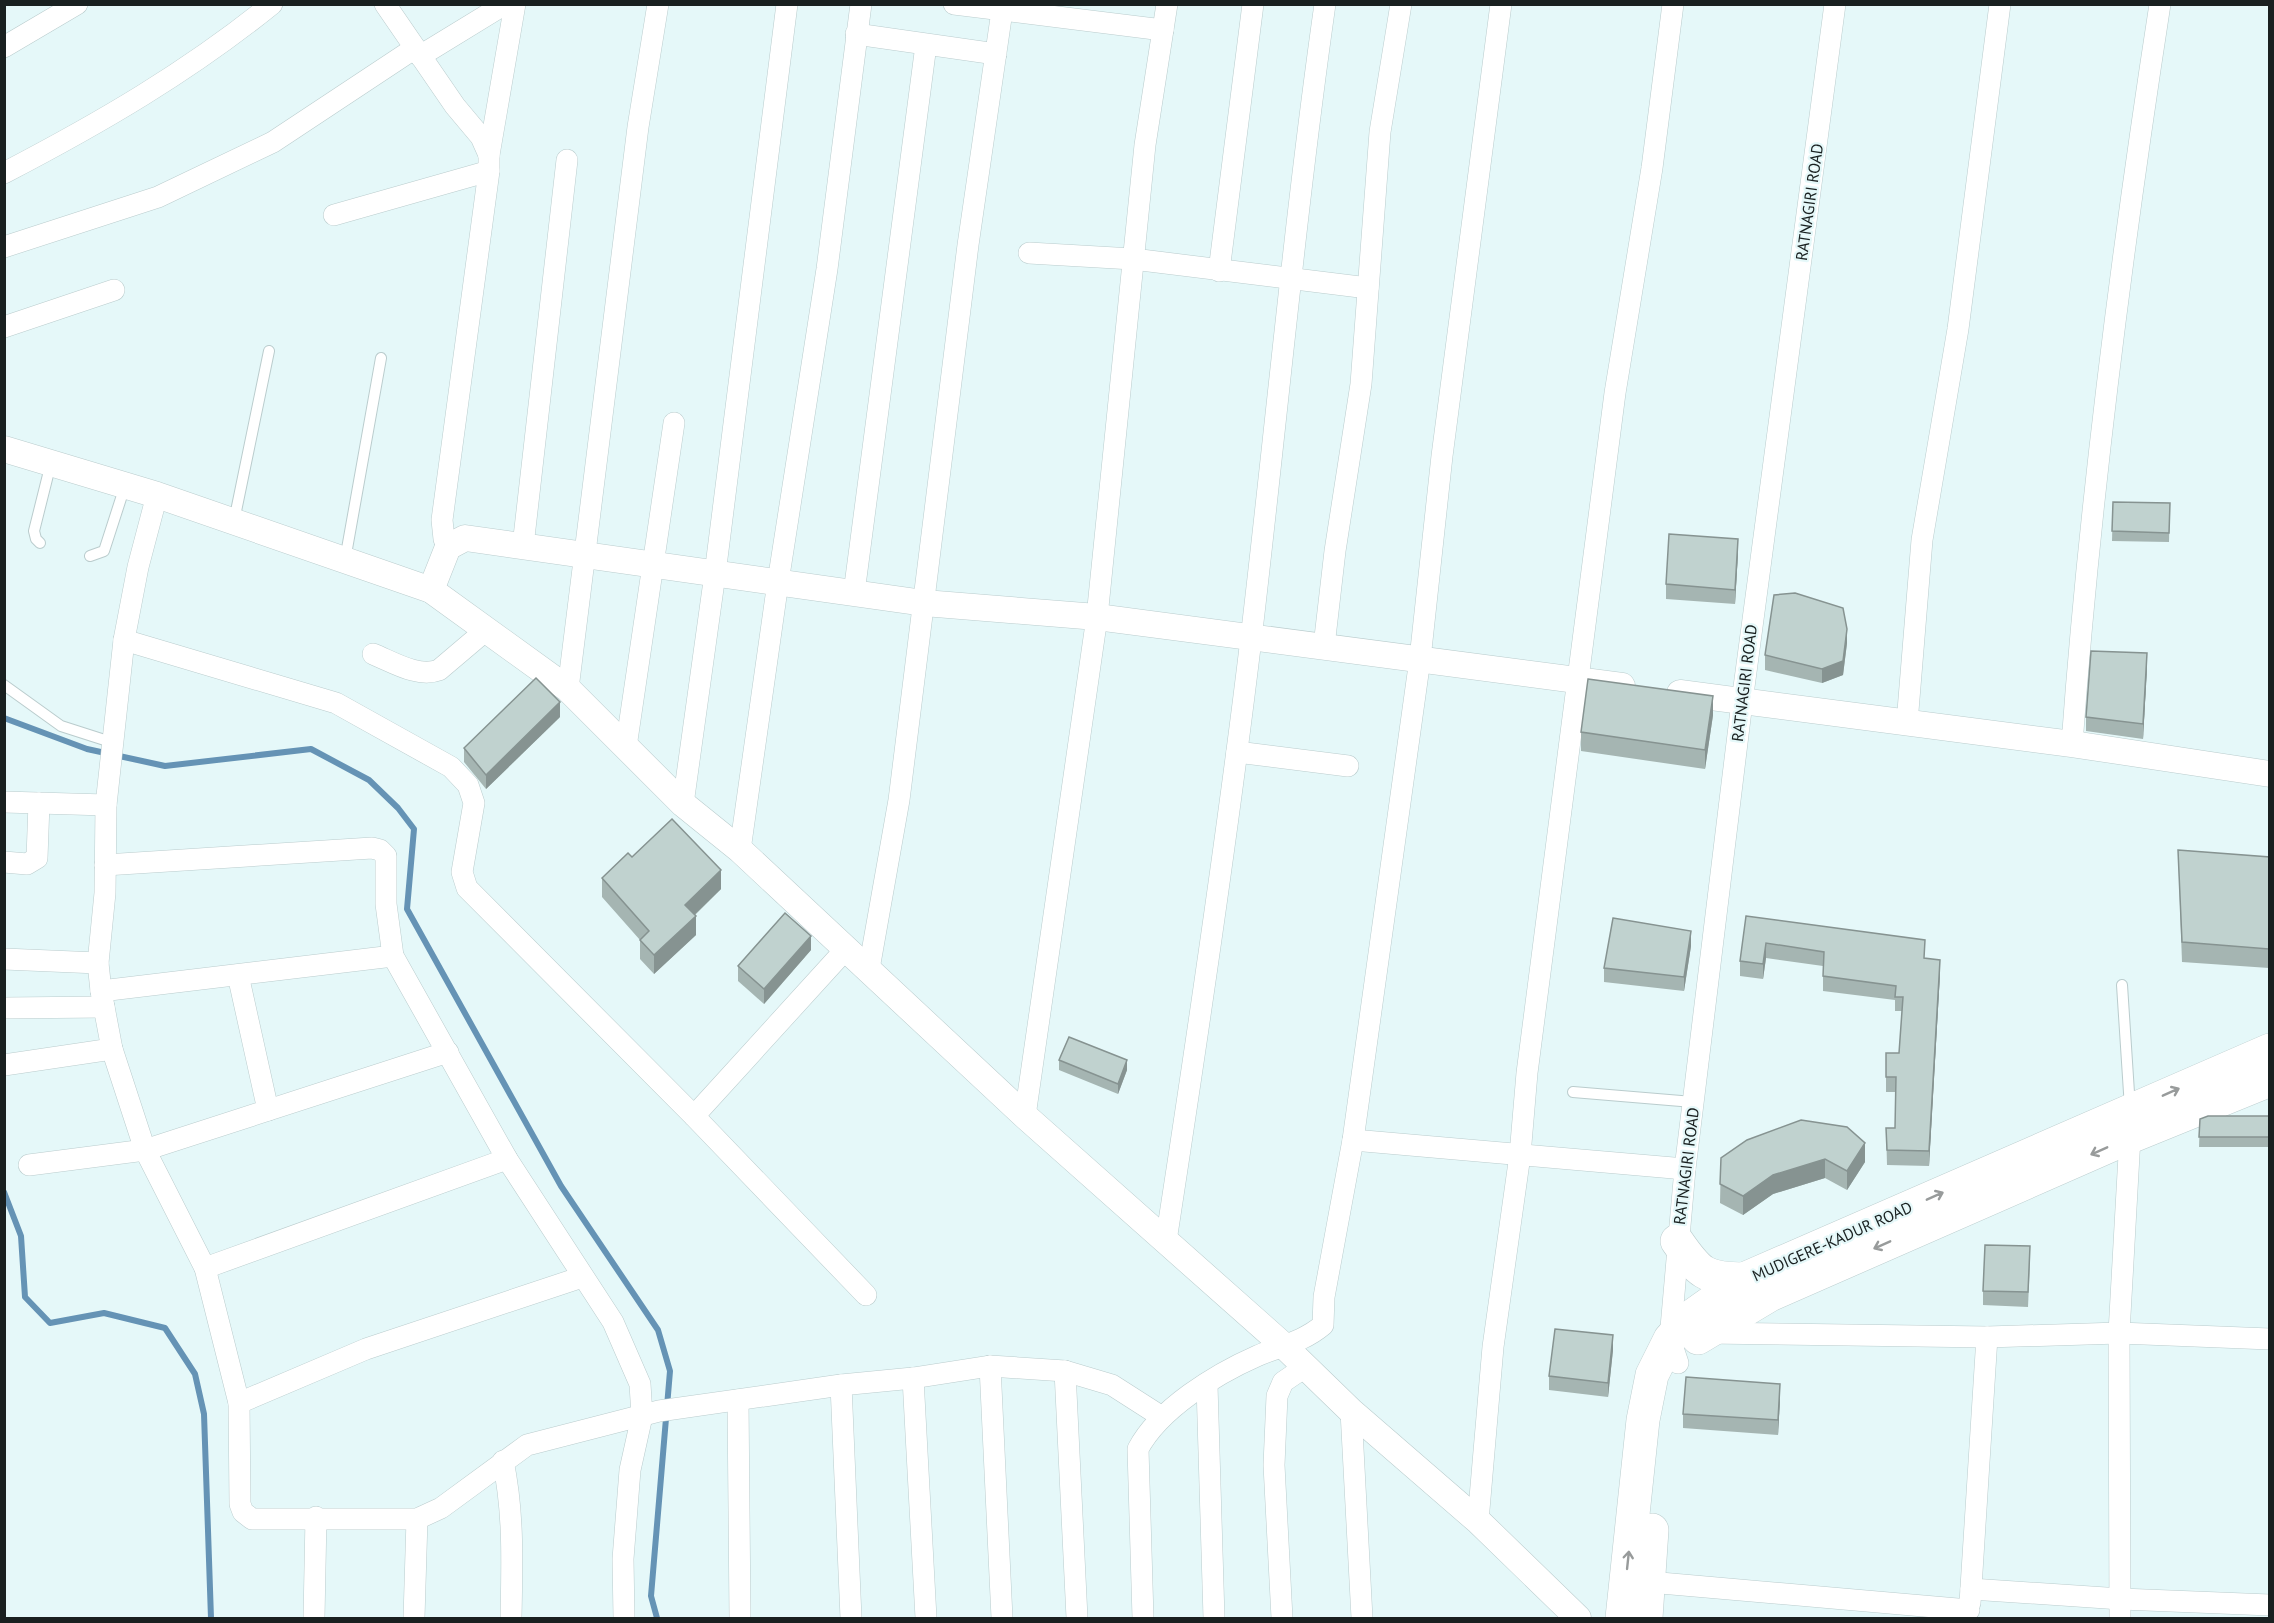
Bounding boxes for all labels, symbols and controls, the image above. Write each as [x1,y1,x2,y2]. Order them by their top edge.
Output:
street label: RATNAGIRI ROAD [1791,142,1827,262]
street label: RATNAGIRI ROAD [1727,623,1761,743]
one-way arrow [2161,1086,2180,1097]
street label: RATNAGIRI ROAD [1669,1106,1703,1226]
one-way arrow [2090,1146,2109,1157]
one-way arrow [1925,1190,1943,1201]
street label: MUDIGERE-KADUR ROAD [1749,1197,1915,1285]
one-way arrow [1873,1240,1891,1252]
one-way arrow [1623,1551,1634,1571]

